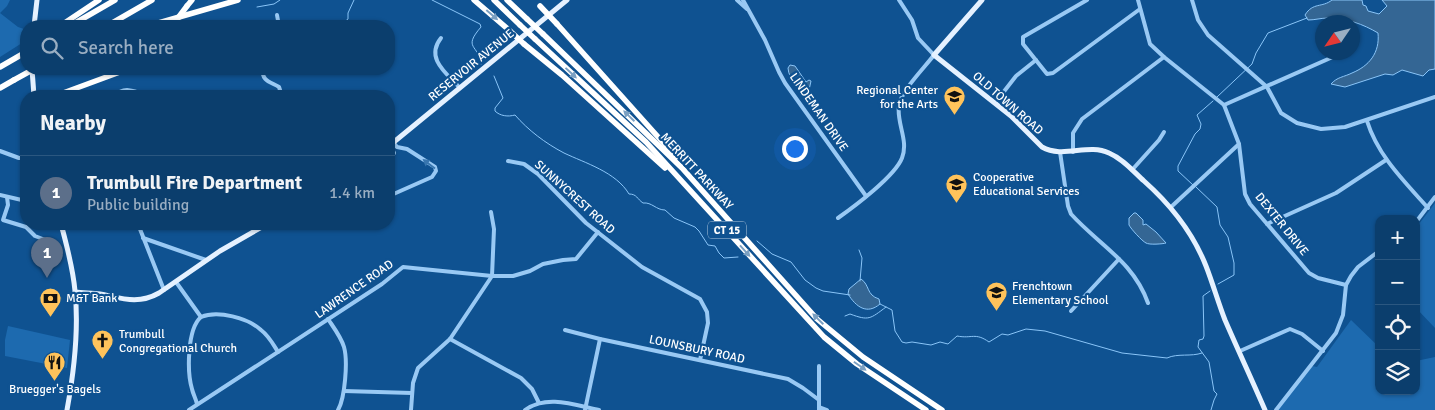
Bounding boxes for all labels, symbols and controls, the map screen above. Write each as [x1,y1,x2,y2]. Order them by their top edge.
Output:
one-way arrow [486,10,499,21]
north arrow [1315,15,1360,60]
search box [20,20,395,75]
street label: RESERVOIR AVENUE [425,26,517,105]
icon: search [38,34,66,62]
text: Search here [78,36,174,60]
one-way arrow [565,67,577,79]
street label: OLD TOWN ROAD [969,69,1046,138]
street label: LINDEMAN DRIVE [786,70,851,155]
place label: Regional Center for the Arts [856,83,939,112]
school or university icon: Regional Center for the Arts [942,85,966,116]
text: Nearby [40,110,106,136]
one-way arrow [623,110,635,122]
street label: MERRITT PARKWAY [657,130,736,213]
your location [782,136,808,162]
street label: SUNNYCREST ROAD [531,157,618,237]
one-way arrow [423,158,436,169]
place label: Cooperative Educational Services [973,170,1080,199]
text: Trumbull Fire Department [87,171,302,195]
school or university icon: Cooperative Educational Services [945,172,969,203]
text: 1 [52,183,60,203]
text: 1.4 km [329,183,375,203]
street label: DEXTER DRIVE [1252,190,1312,259]
text: Public building [87,195,189,215]
map controls [1375,215,1420,395]
button: + [1375,215,1420,260]
road number: CT 15 [708,222,746,238]
pin: 1 [31,237,63,278]
one-way arrow [740,245,751,258]
street label: LAWRENCE ROAD [312,257,396,322]
button: − [1375,260,1420,305]
place label: Frenchtown Elementary School [1012,279,1109,308]
school or university icon: Frenchtown Elementary School [984,281,1008,312]
bank icon: M&T Bank [38,286,62,317]
place label: M&T Bank [66,291,117,306]
button: locate [1375,305,1420,350]
one-way arrow [812,313,824,325]
place label: Trumbull Congregational Church [119,327,237,356]
church icon: Trumbull Congregational Church [91,329,115,360]
street label: LOUNSBURY ROAD [648,332,746,367]
restaurant icon: Bruegger's Bagels [43,350,67,381]
button: layers [1375,350,1420,395]
one-way arrow [853,361,867,371]
place label: Bruegger's Bagels [9,382,101,397]

